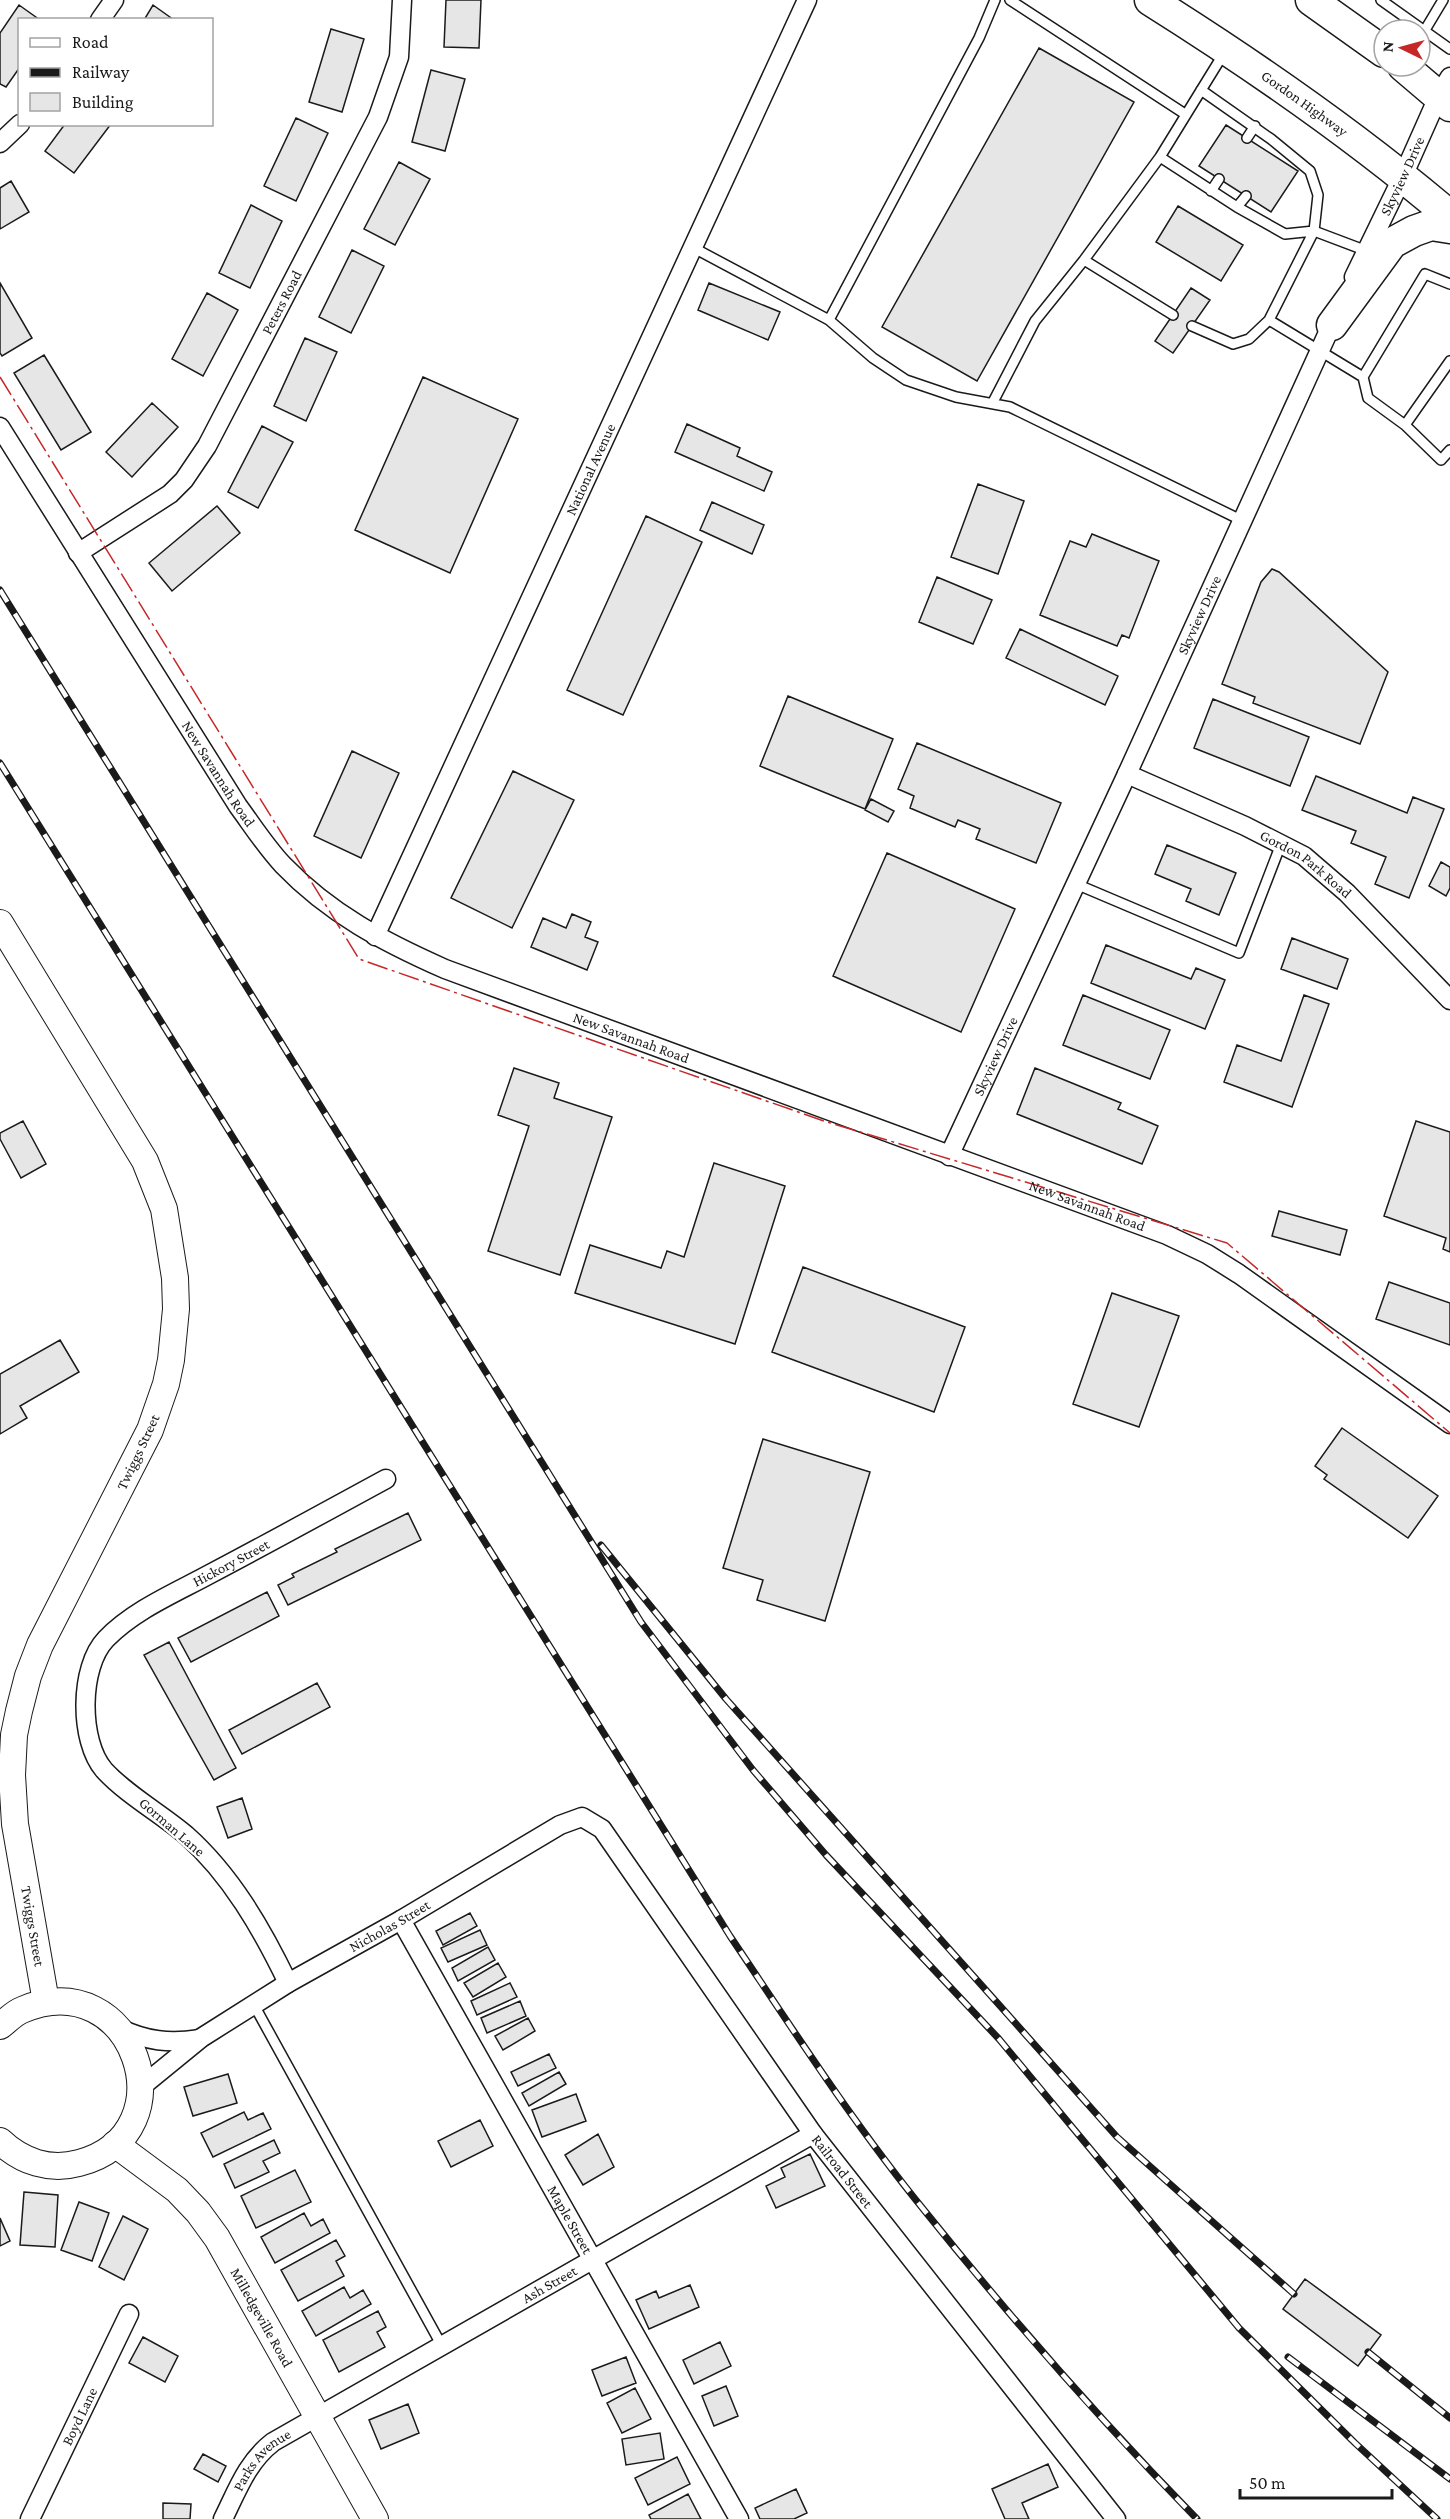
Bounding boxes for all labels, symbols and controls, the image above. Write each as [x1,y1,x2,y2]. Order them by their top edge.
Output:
legend [18,18,213,126]
north arrow [1372,18,1432,78]
text: Road [72,32,109,52]
text: N [1379,40,1397,53]
text: Railway [72,62,130,82]
street label: Gordon Highway [1258,67,1351,141]
text: Building [72,92,134,112]
street label: Skyview Drive [1377,134,1428,218]
street label: Peters Road [258,268,305,337]
street label: National Avenue [562,421,619,518]
street label: Skyview Drive [1174,573,1224,657]
street label: New Savannah Road [179,718,258,830]
street label: Gordon Park Road [1257,827,1355,901]
street label: New Savannah Road [571,1009,691,1066]
street label: Skyview Drive [970,1014,1021,1098]
street label: New Savannah Road [1027,1177,1147,1234]
street label: Twiggs Street [114,1411,164,1493]
street label: Hickory Street [190,1535,273,1590]
street label: Gorman Lane [136,1794,208,1860]
street label: Twiggs Street [18,1885,48,1969]
street label: Nicholas Street [347,1896,434,1955]
street label: Railroad Street [809,2132,877,2212]
street label: Maple Street [544,2183,596,2257]
street label: Ash Street [519,2262,581,2306]
street label: Milledgeville Road [227,2265,296,2370]
street label: Boyd Lane [59,2384,100,2448]
street label: Parks Avenue [230,2425,294,2494]
scale bar [1240,2462,1392,2500]
text: 50 m [1249,2473,1286,2493]

